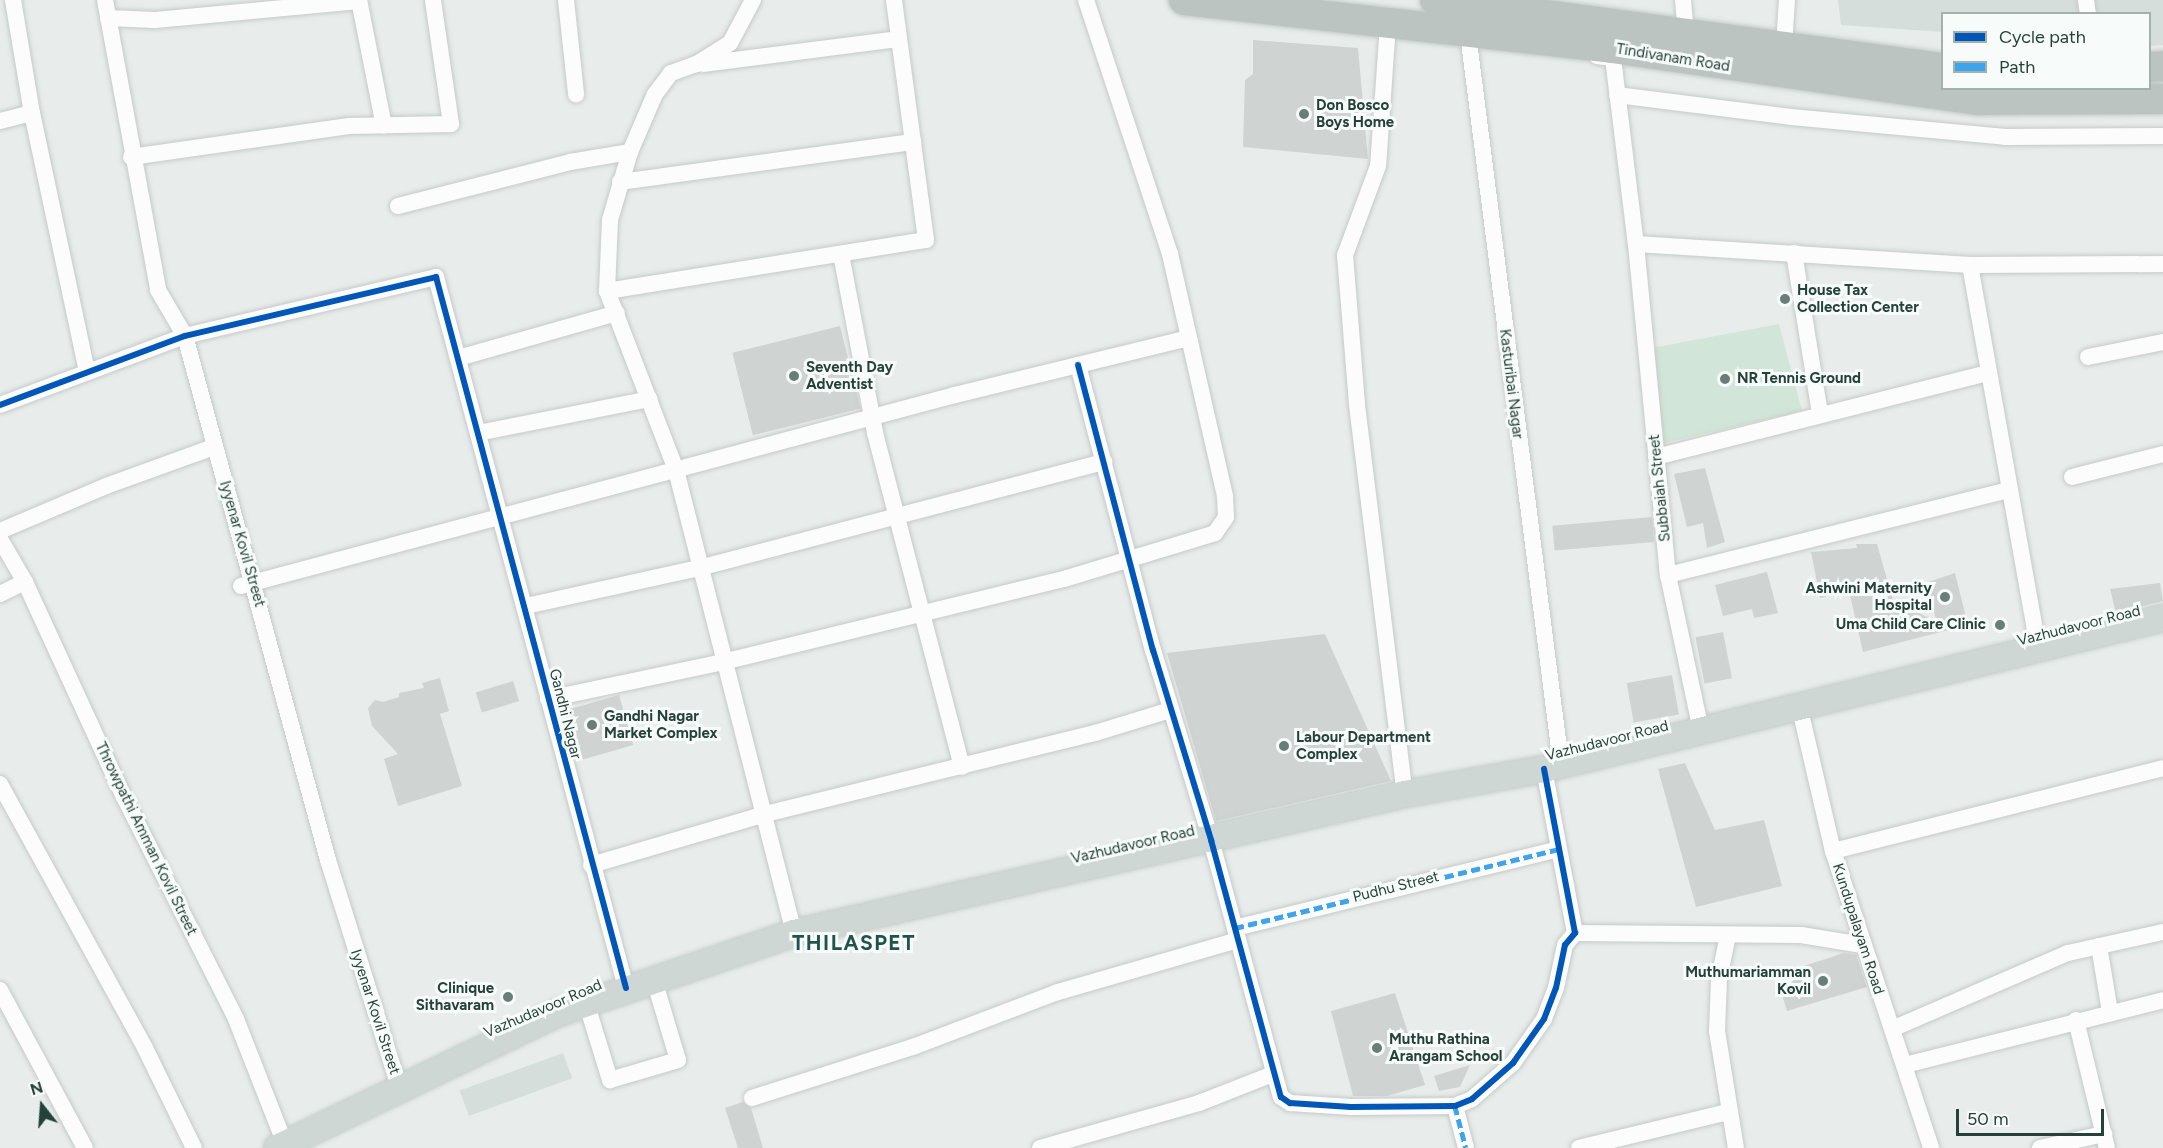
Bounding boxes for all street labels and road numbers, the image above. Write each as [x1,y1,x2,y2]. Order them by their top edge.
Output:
street label: Tindivanam Road [1615,40,1731,76]
street label: Kasturibai Nagar [1495,328,1527,440]
street label: Subbaiah Street [1645,433,1675,543]
street label: Iyyenar Kovil Street [215,479,269,609]
street label: Vazhudavoor Road [2016,602,2142,650]
street label: Gandhi Nagar [545,667,585,761]
street label: Vazhudavoor Road [1544,717,1670,765]
street label: Throwpathi Amman Kovil Street [91,739,201,939]
street label: Vazhudavoor Road [1069,822,1197,868]
street label: Kundupalayam Road [1828,861,1888,997]
street label: Pudhu Street [1351,868,1441,906]
street label: Iyyenar Kovil Street [346,947,404,1077]
street label: Vazhudavoor Road [481,976,605,1042]

